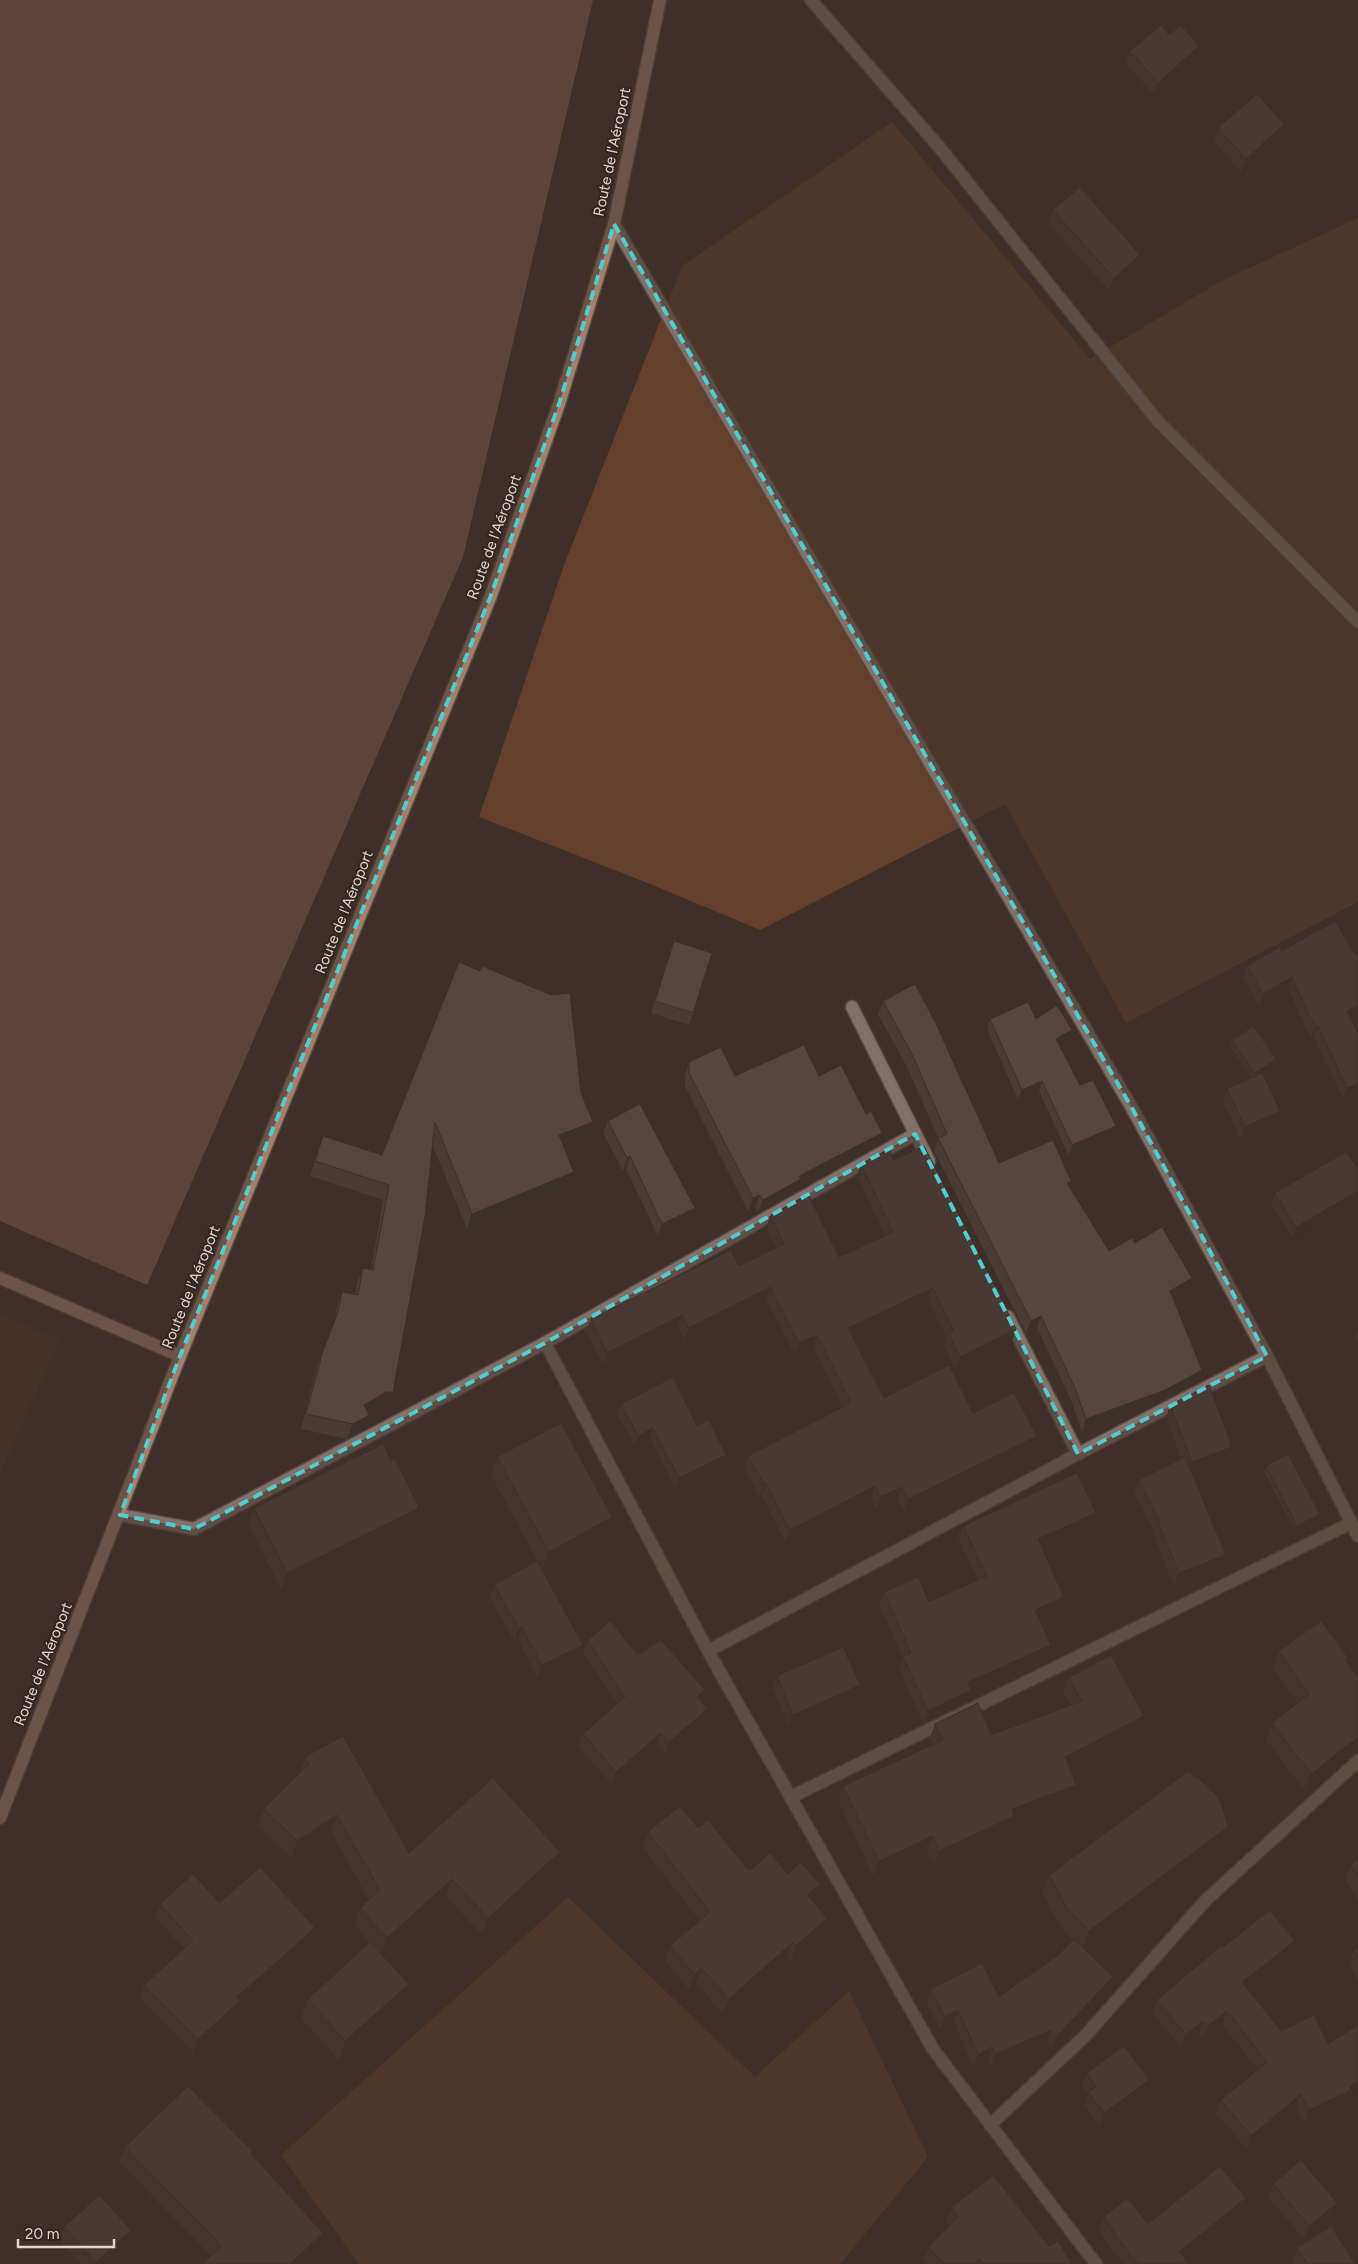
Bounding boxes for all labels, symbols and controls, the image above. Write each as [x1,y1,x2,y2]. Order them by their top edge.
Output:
street label: Route de l'Aéroport [590,86,635,218]
street label: Route de l'Aéroport [463,472,525,602]
street label: Route de l'Aéroport [311,847,377,976]
street label: Route de l'Aéroport [158,1222,224,1351]
street label: Route de l'Aéroport [10,1599,76,1728]
scale bar [18,2216,114,2248]
text: 20 m [25,2225,59,2243]

